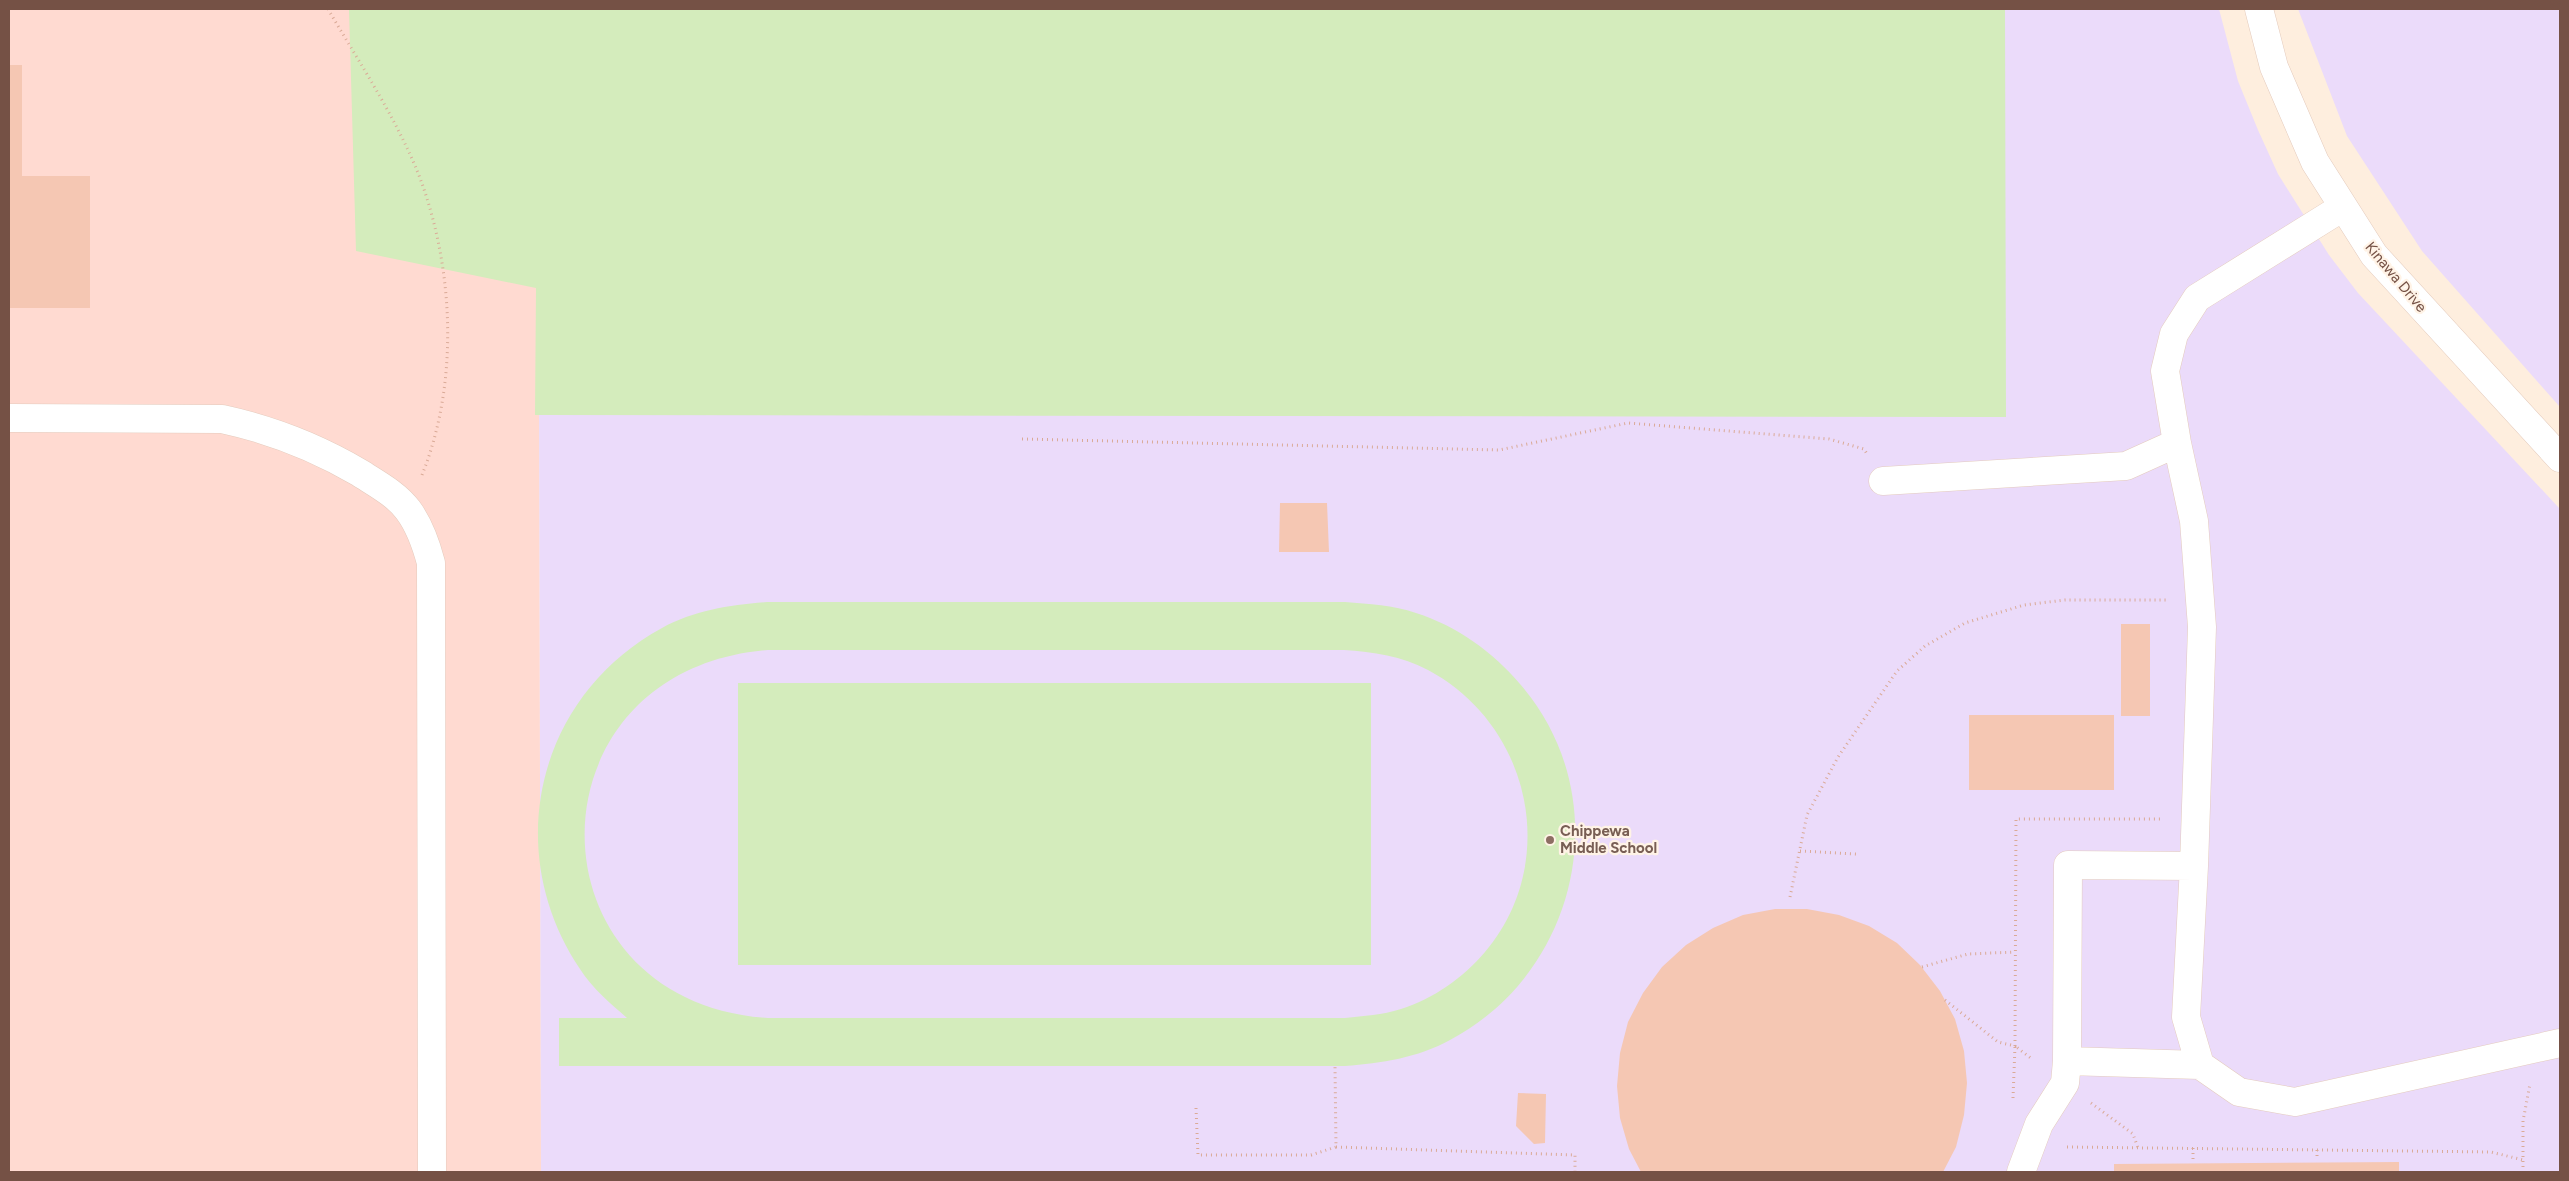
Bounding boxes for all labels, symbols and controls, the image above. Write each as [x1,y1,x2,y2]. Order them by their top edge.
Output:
street label: Kinawa Drive [2361,238,2431,316]
place label: Chippewa Middle School [1560,822,1657,857]
marker: Chippewa Middle School [1544,834,1556,846]

